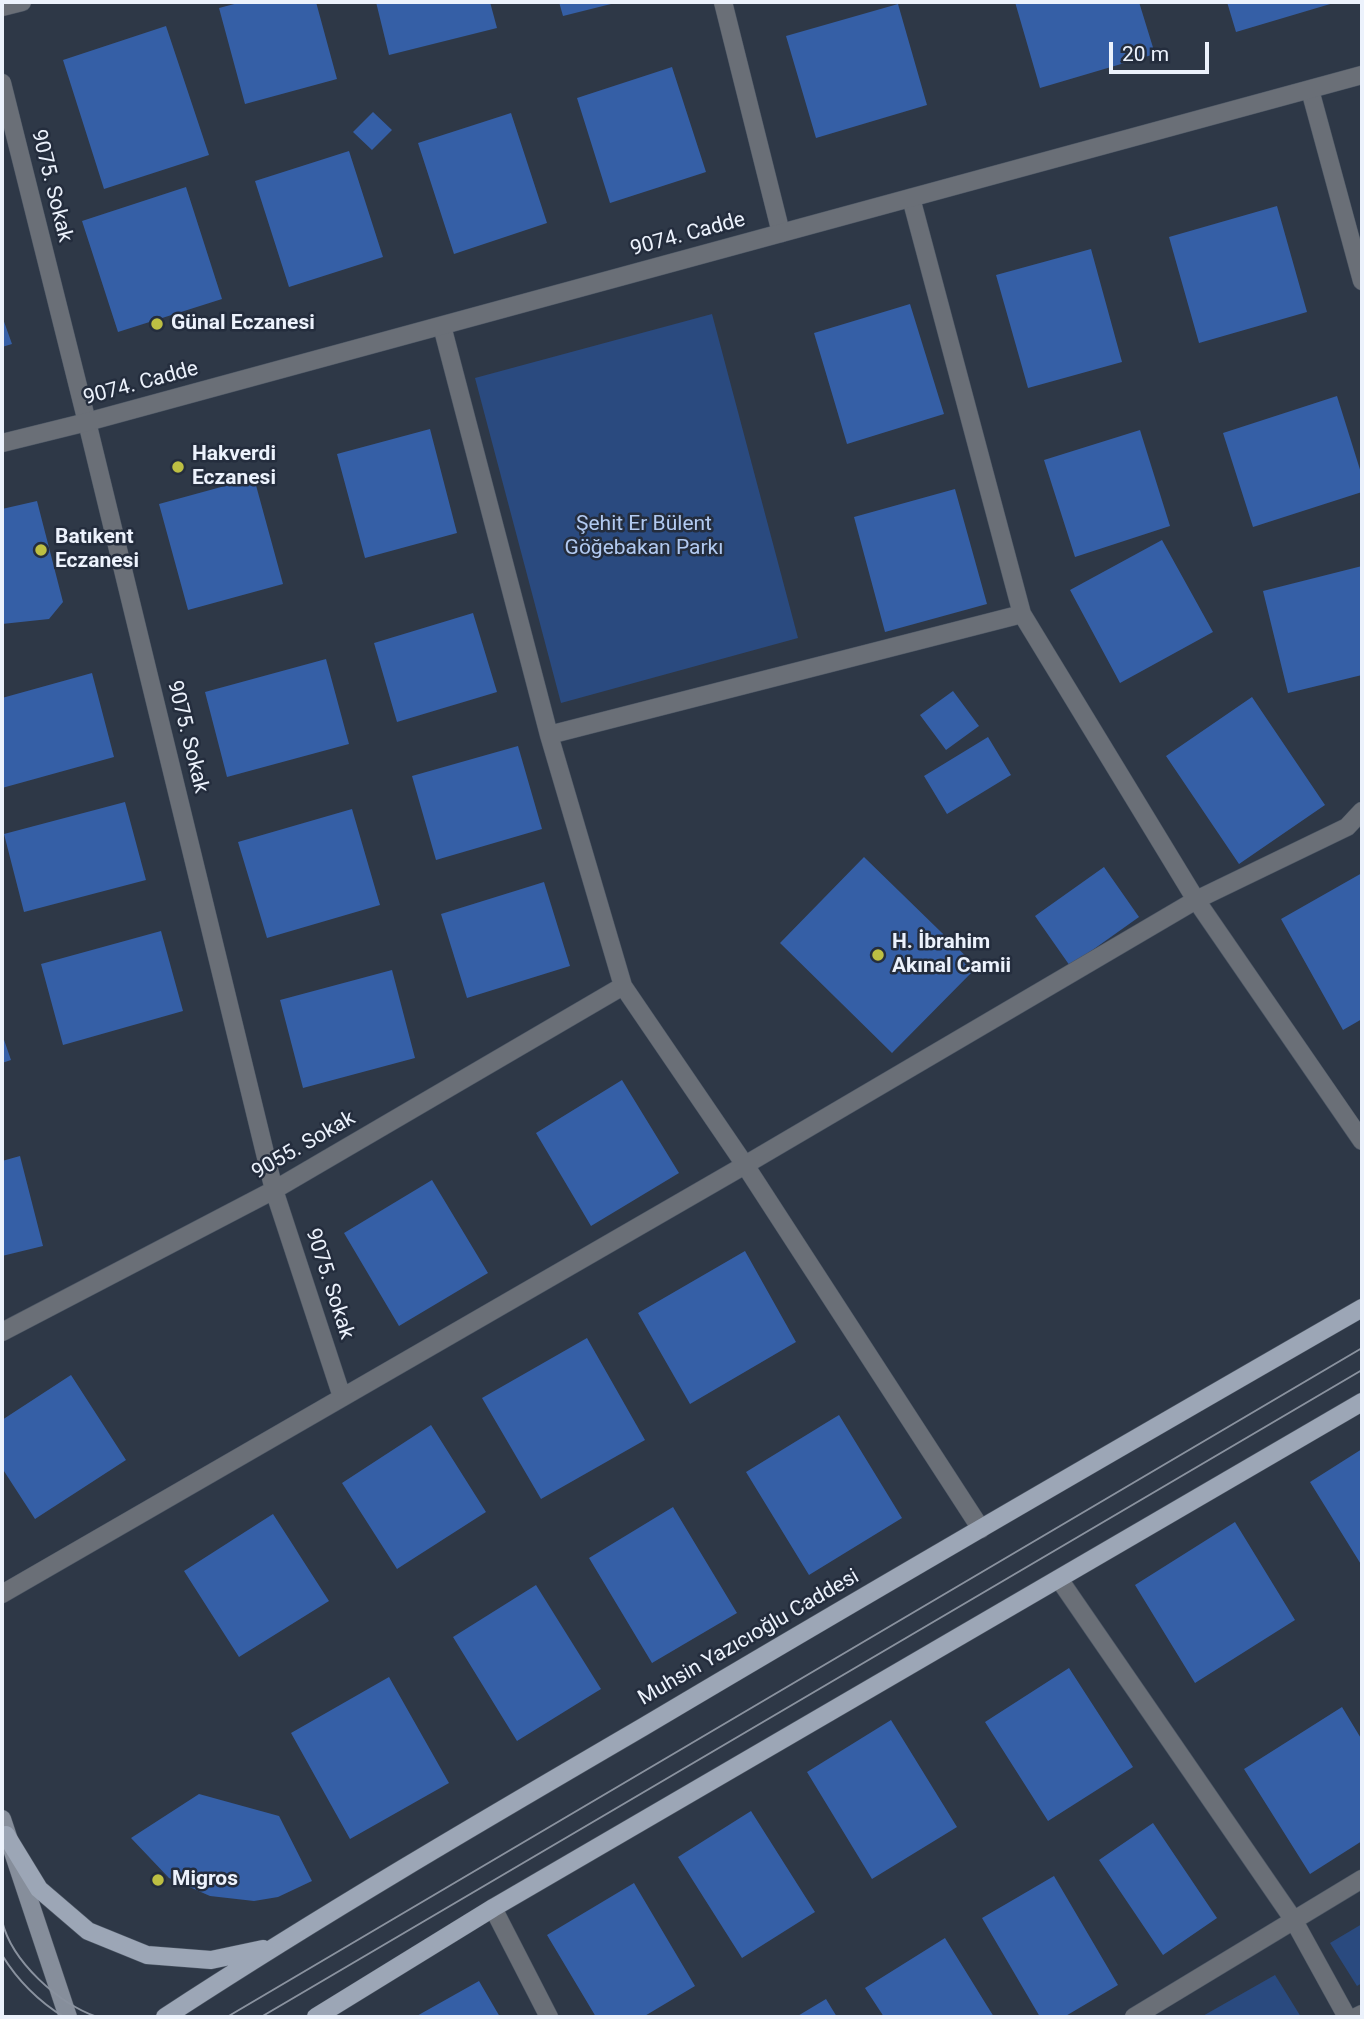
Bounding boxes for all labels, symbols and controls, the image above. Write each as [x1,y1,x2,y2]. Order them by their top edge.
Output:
scale bar [1112,28,1212,72]
text: 20 m [1122,42,1169,66]
street label: 9075. Sokak [25,127,77,245]
street label: 9074. Cadde [628,208,748,262]
place label: Günal Eczanesi [171,311,315,337]
marker: Günal Eczanesi [149,316,165,332]
street label: 9074. Cadde [81,357,201,411]
place label: Hakverdi Eczanesi [192,442,276,492]
marker: Hakverdi Eczanesi [170,459,186,475]
park label: Şehit Er Bülent Göğebakan Parkı [565,512,723,562]
place label: Batıkent Eczanesi [55,525,139,575]
marker: Batıkent Eczanesi [33,542,49,558]
street label: 9075. Sokak [161,678,213,796]
place label: H. İbrahim Akınal Camii [892,930,1011,980]
marker: H. İbrahim Akınal Camii [870,947,886,963]
street label: 9055. Sokak [248,1106,360,1186]
street label: 9075. Sokak [299,1225,359,1343]
street label: Muhsin Yazıcıoğlu Caddesi [634,1564,864,1712]
place label: Migros [172,1867,238,1893]
marker: Migros [150,1872,166,1888]

